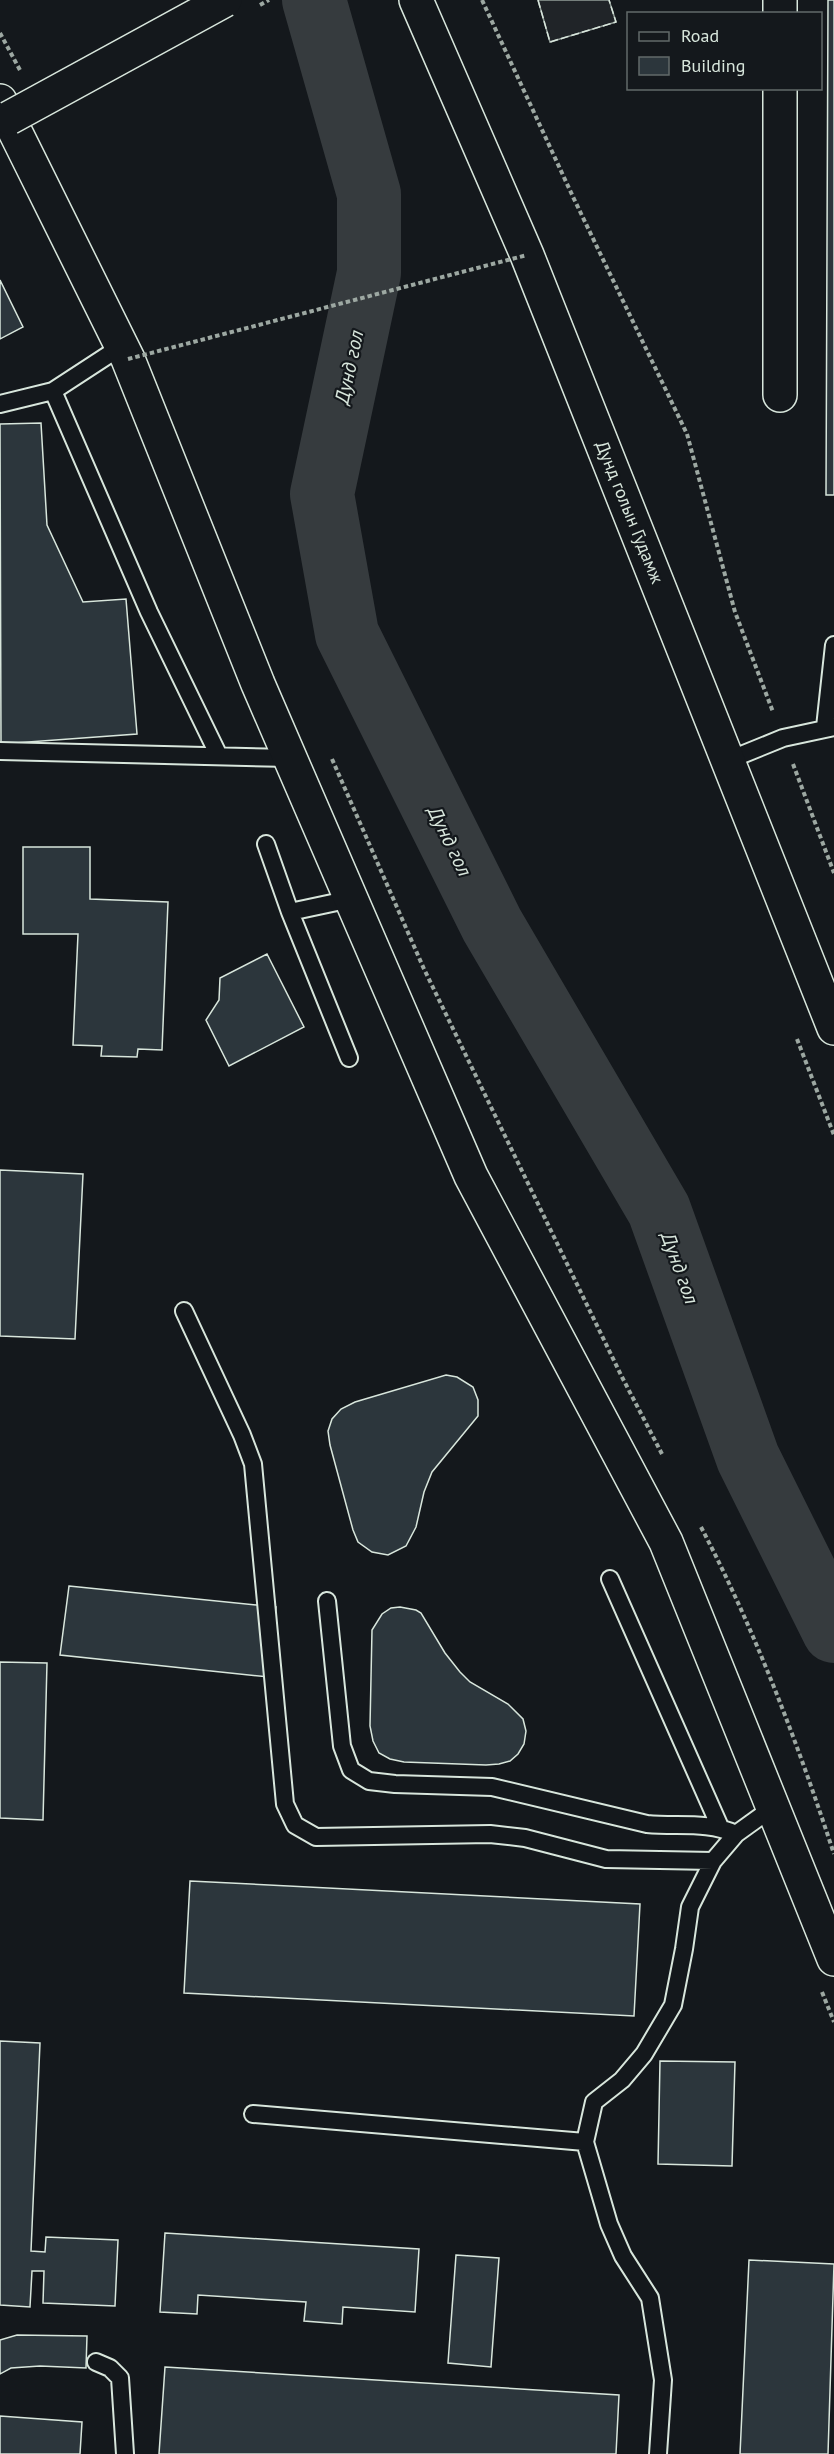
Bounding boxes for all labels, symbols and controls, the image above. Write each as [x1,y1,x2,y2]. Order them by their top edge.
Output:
legend [627,12,822,90]
text: Road [681,24,719,47]
text: Building [681,54,745,77]
water label: Дунд гол [328,328,370,408]
street label: Дунд голын Гудамж [591,437,669,587]
water label: Дунд гол [421,800,478,880]
water label: Дунд гол [654,1227,705,1308]

